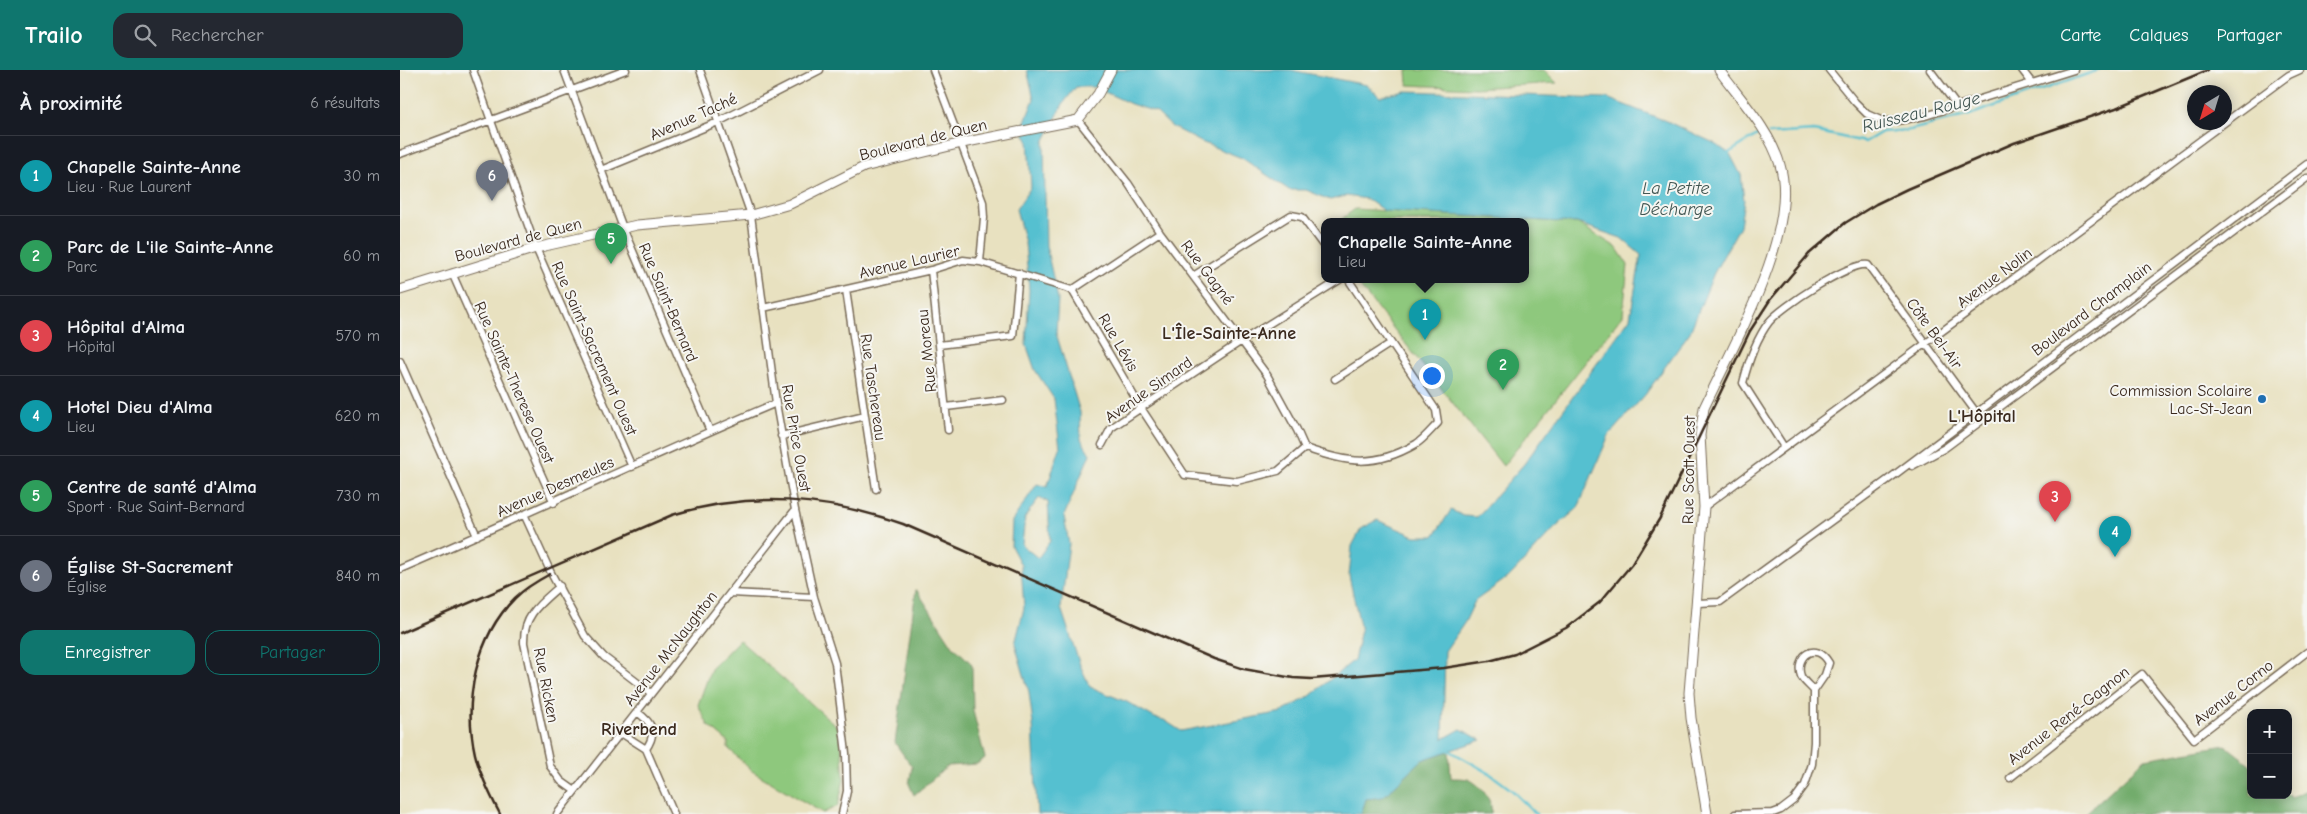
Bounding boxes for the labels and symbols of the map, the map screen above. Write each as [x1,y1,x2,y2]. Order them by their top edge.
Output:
north arrow [2187,85,2232,130]
water label: Ruisseau Rouge [1860,88,1982,137]
street label: Avenue Taché [647,90,740,144]
street label: Boulevard de Quen [858,115,989,165]
pin: 6 [476,160,508,201]
water label: La Petite Décharge [1639,178,1713,220]
street label: Boulevard de Quen [453,214,584,266]
pin: 5 [595,223,627,264]
street label: Rue Gagné [1177,237,1237,308]
street label: Rue Saint-Bernard [635,240,701,365]
street label: Avenue Laurier [857,242,962,282]
street label: Avenue Nolin [1954,244,2036,312]
street label: Boulevard Champlain [2028,258,2155,360]
street label: Rue Saint-Sacrement Ouest [548,259,641,438]
street label: Côte Bel-Air [1903,295,1966,373]
street label: Rue Sainte-Therese Ouest [470,299,558,466]
pin: 1 [1409,299,1441,340]
street label: Rue Moreau [914,308,940,393]
street label: Rue Lévis [1094,310,1142,375]
district label: L'Île-Sainte-Anne [1162,322,1296,344]
street label: Rue Taschereau [857,333,889,442]
pin: 2 [1487,349,1519,390]
street label: Avenue Simard [1101,353,1196,427]
your location [1419,363,1445,389]
place label: Commission Scolaire Lac-St-Jean [2110,382,2252,418]
street label: Rue Price Ouest [778,383,814,494]
marker: Commission Scolaire Lac-St-Jean [2256,393,2268,405]
district label: L'Hôpital [1948,406,2016,427]
street label: Rue Scott Ouest [1679,415,1699,524]
street label: Avenue Desmeules [494,453,617,521]
pin: 3 [2039,481,2071,522]
pin: 4 [2099,516,2131,557]
street label: Avenue McNaughton [620,588,721,710]
street label: Rue Ricken [530,646,562,724]
street label: Avenue Corno [2190,656,2277,729]
street label: Avenue René-Gagnon [2004,663,2133,769]
district label: Riverbend [601,719,677,740]

